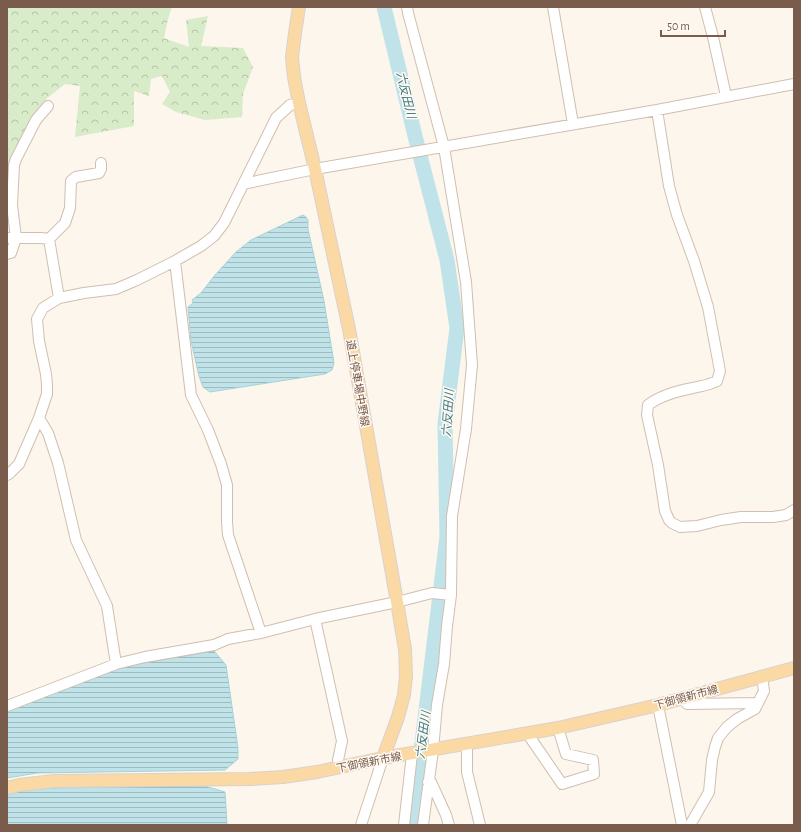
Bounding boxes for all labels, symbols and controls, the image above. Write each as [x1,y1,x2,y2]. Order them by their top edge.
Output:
scale bar [661,12,725,38]
text: 50 m [667,20,690,32]
water label: 六反田川 [394,70,419,122]
street label: 道上停車場中野線 [344,339,372,427]
water label: 六反田川 [439,387,456,437]
street label: 下御領新市線 [653,683,719,711]
water label: 六反田川 [413,708,432,760]
street label: 下御領新市線 [335,750,403,774]

